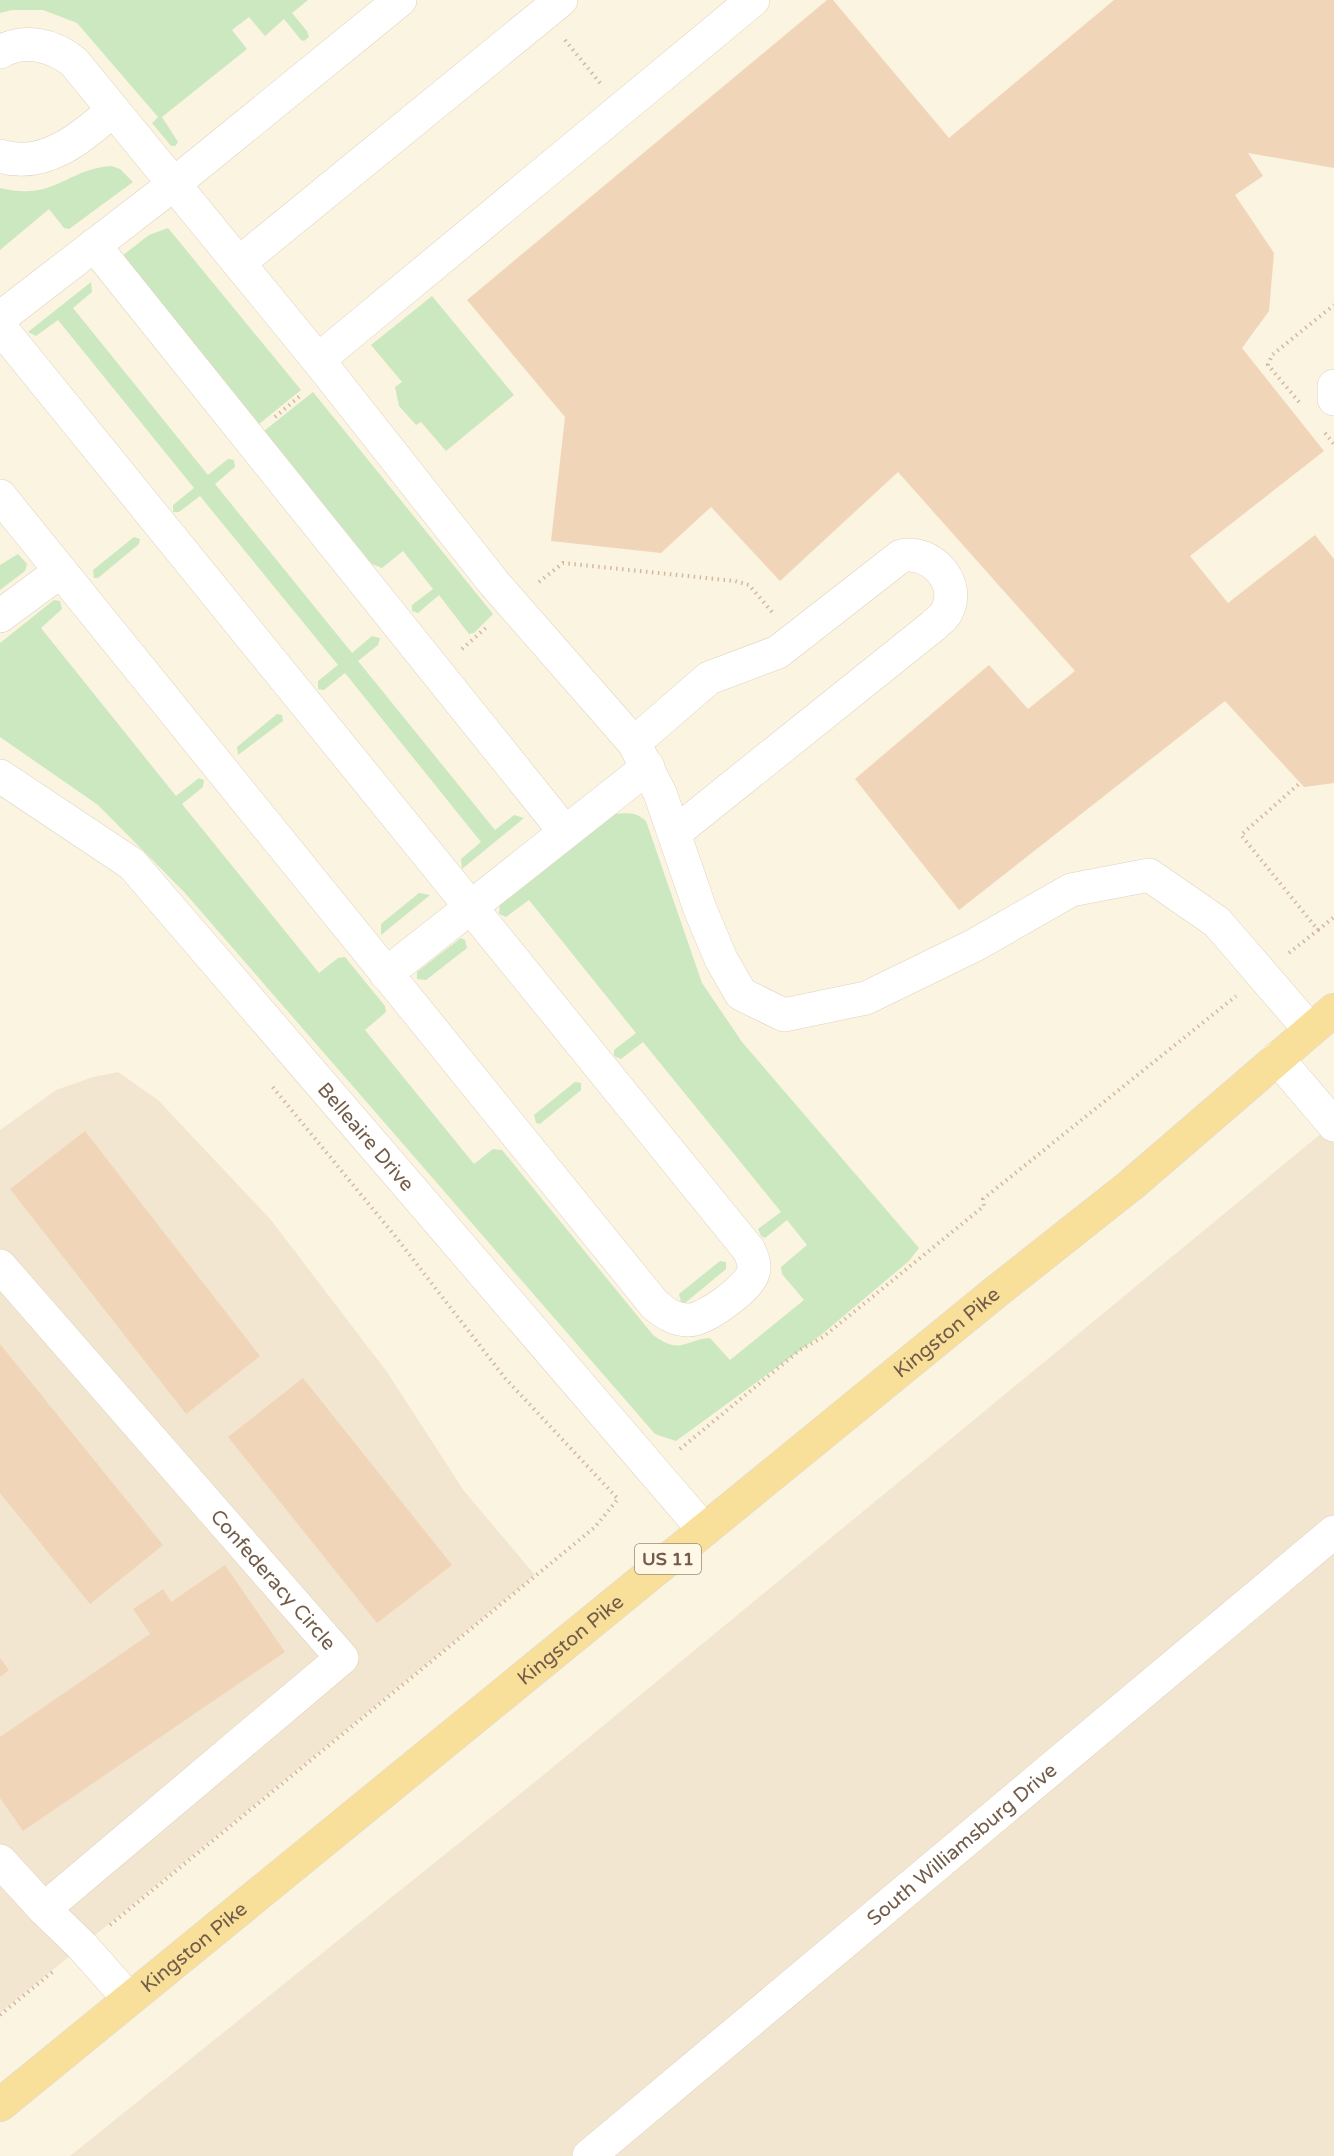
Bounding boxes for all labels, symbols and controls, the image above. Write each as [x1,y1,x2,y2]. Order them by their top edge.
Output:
street label: Belleaire Drive [312,1078,419,1197]
street label: Kingston Pike [889,1282,1005,1383]
street label: Confederacy Circle [205,1505,341,1655]
road number: US 11 [635,1544,701,1574]
street label: Kingston Pike [513,1590,629,1691]
street label: South Williamsburg Drive [862,1758,1062,1931]
street label: Kingston Pike [136,1897,252,1998]

